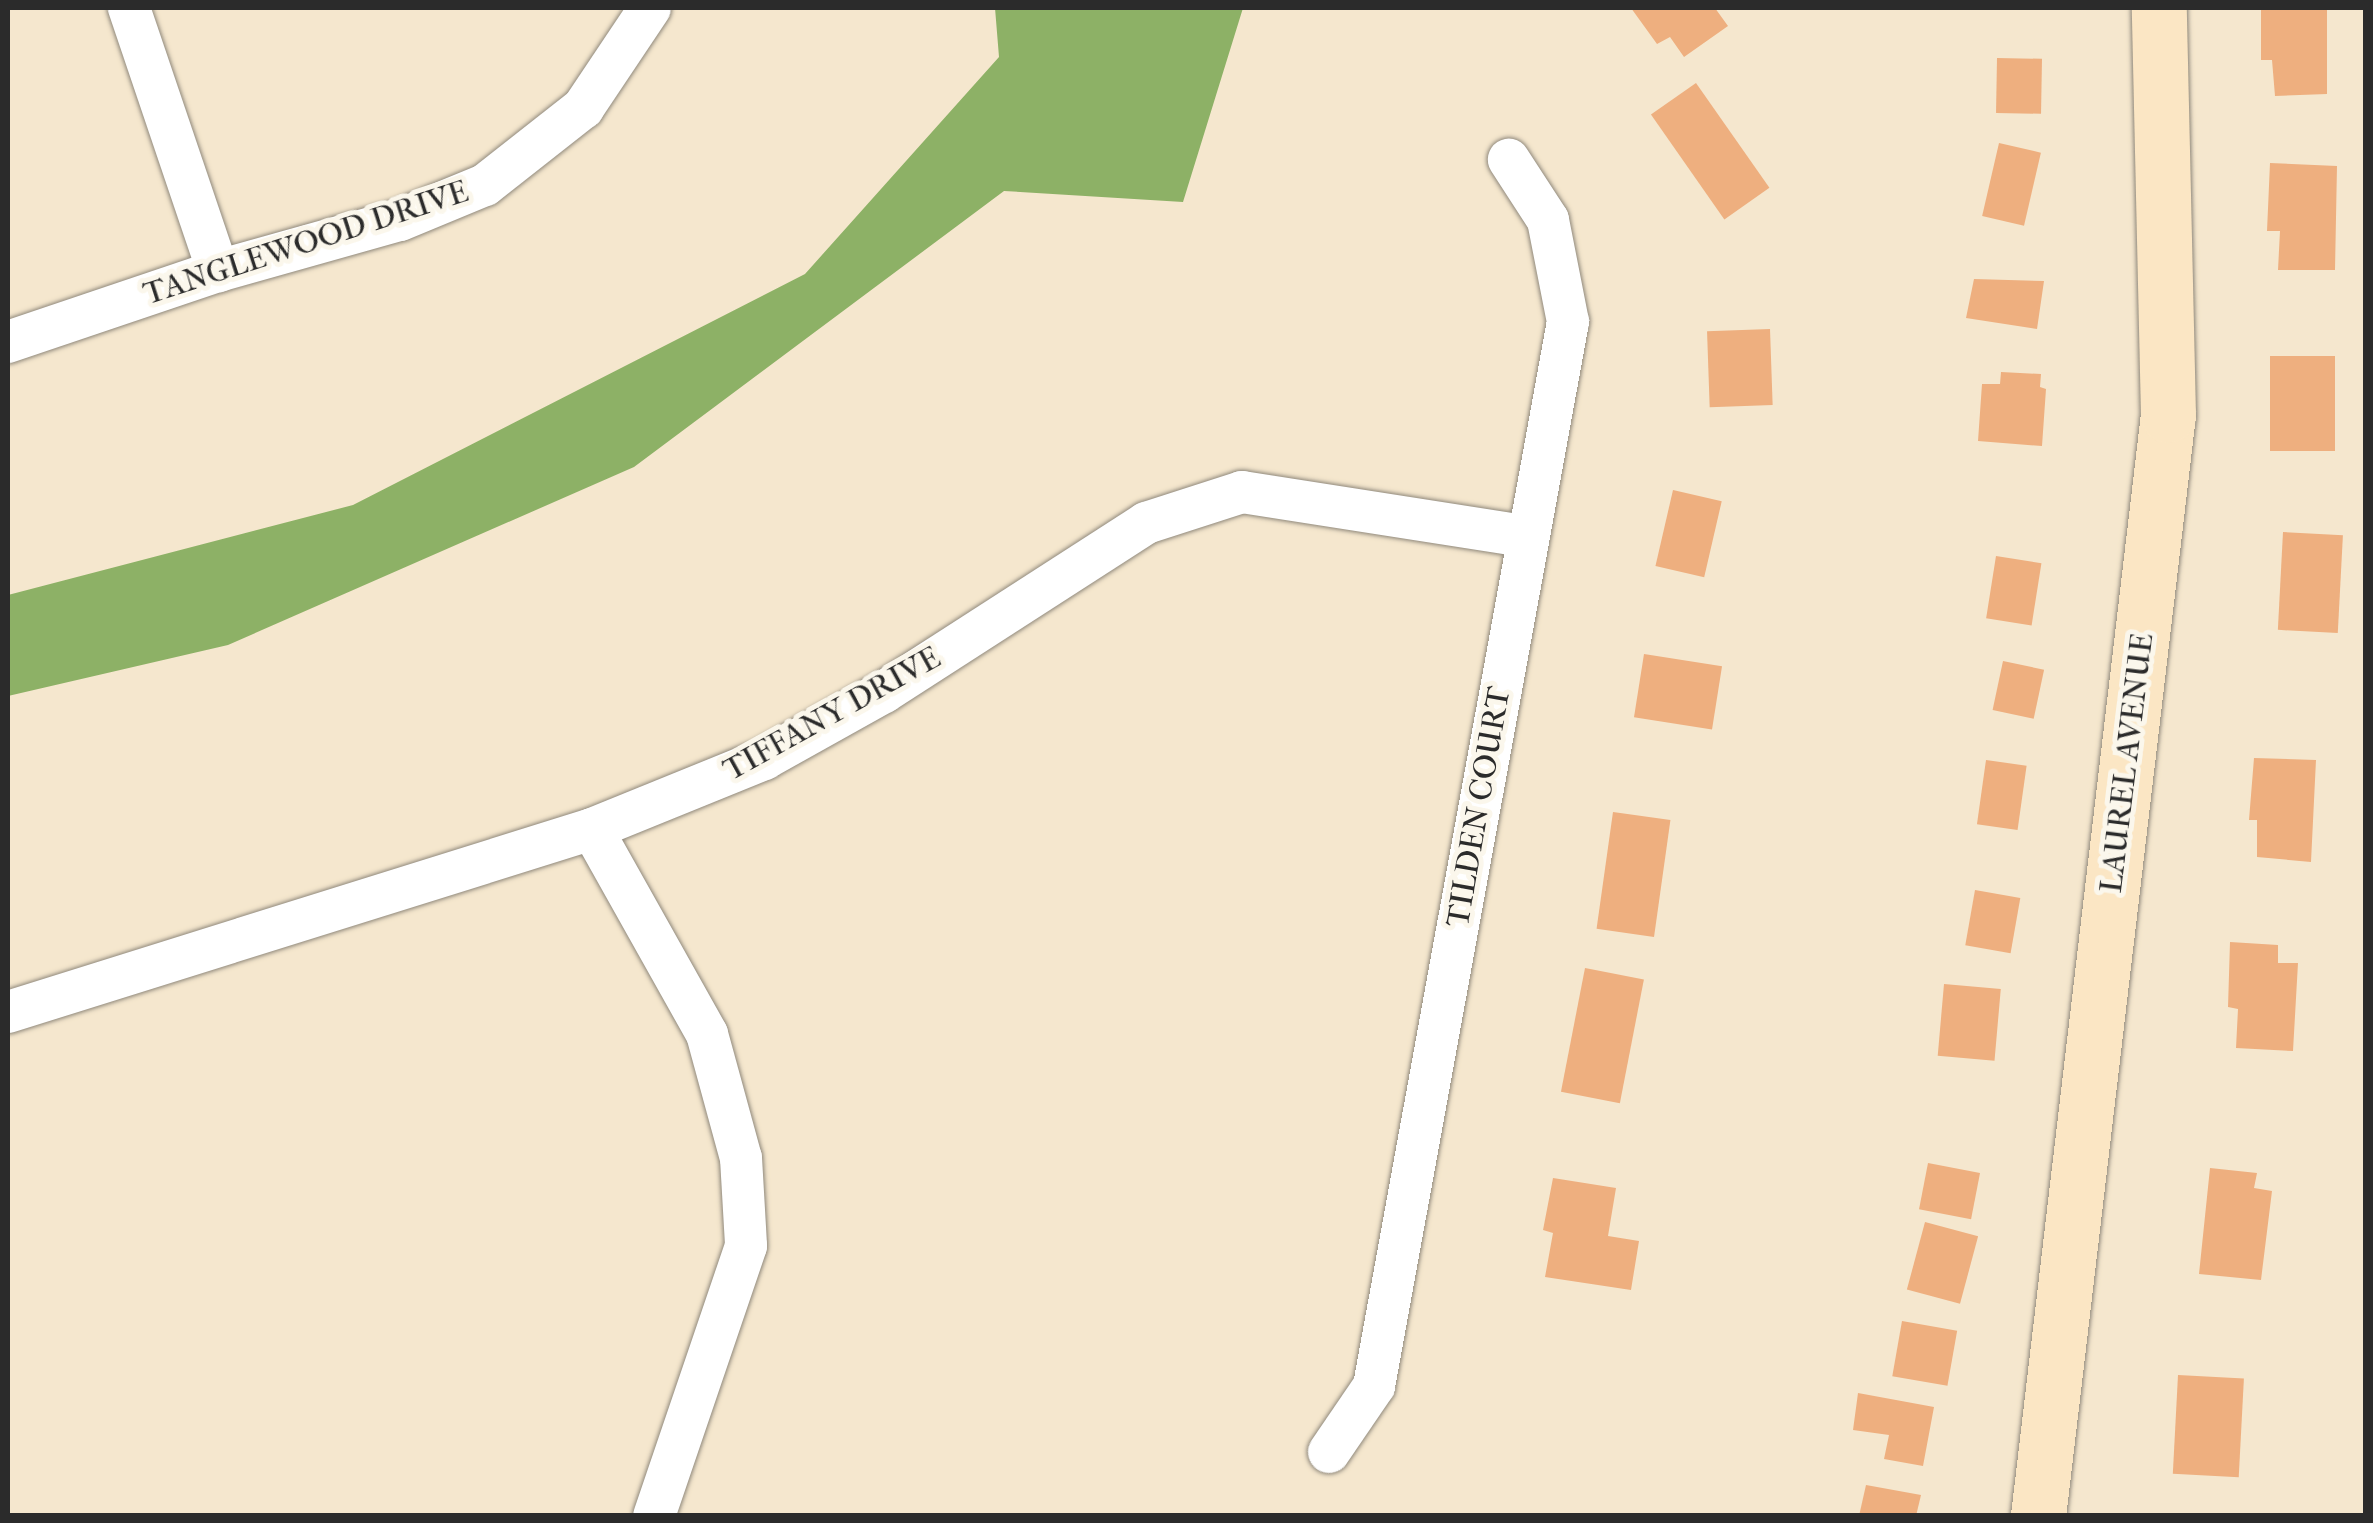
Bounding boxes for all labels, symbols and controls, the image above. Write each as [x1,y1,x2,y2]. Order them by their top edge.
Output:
street label: TANGLEWOOD DRIVE [139,172,473,314]
street label: LAUREL AVENUE [2092,631,2162,895]
street label: TIFFANY DRIVE [717,638,947,790]
street label: TILDEN COURT [1439,684,1519,930]

